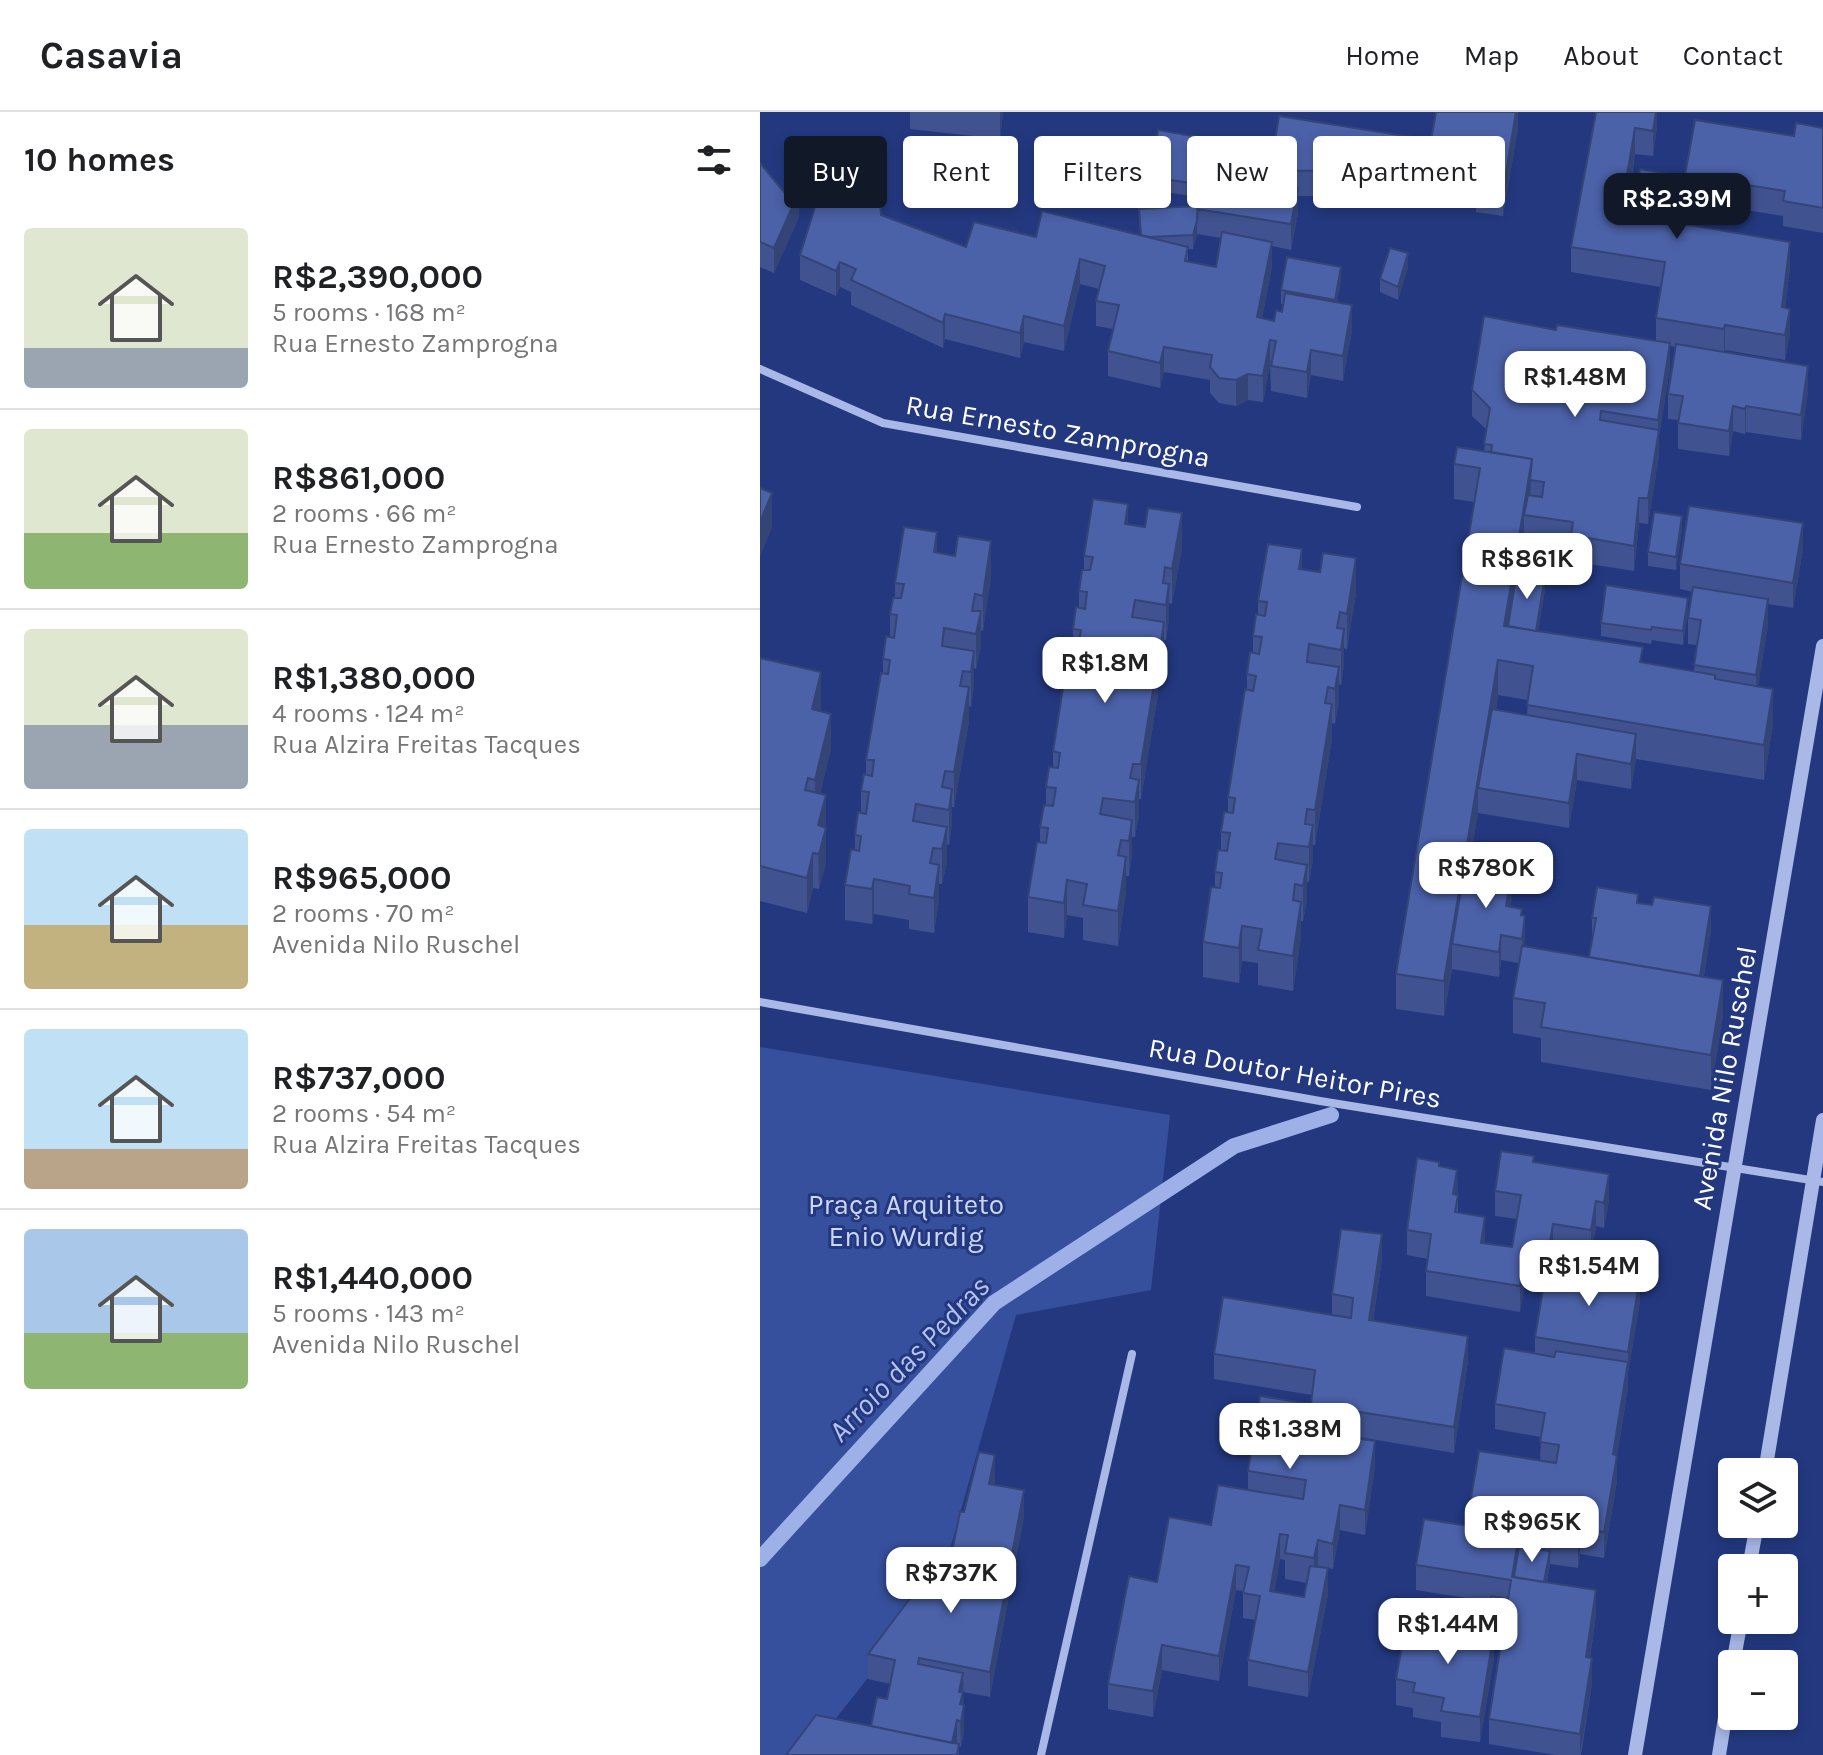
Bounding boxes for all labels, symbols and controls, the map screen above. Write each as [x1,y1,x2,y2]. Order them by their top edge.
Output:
text: Casavia [40,33,183,78]
text: Home [1345,39,1420,72]
text: Map [1464,39,1519,72]
text: About [1563,39,1639,72]
text: Contact [1683,39,1783,72]
chip: Buy [784,136,887,208]
chip: Rent [903,136,1018,208]
chip: Filters [1034,136,1171,208]
chip: New [1187,136,1297,208]
chip: Apartment [1313,136,1505,208]
icon: filters [692,138,736,182]
text: 10 homes [24,140,175,180]
pin: R$2.39M [1603,173,1751,241]
text: R$2.39M [1622,183,1732,214]
text: R$2,390,000 [272,257,483,297]
icon: home [88,260,184,356]
text: 5 rooms · 168 m² [272,297,466,328]
text: Rua Ernesto Zamprogna [272,328,559,359]
pin: R$1.48M [1501,351,1649,419]
text: R$1.48M [1523,361,1627,392]
street label: Rua Ernesto Zamprogna [903,388,1213,474]
text: R$861,000 [272,458,445,498]
icon: home [88,461,184,557]
text: 2 rooms · 66 m² [272,498,457,529]
text: Rua Ernesto Zamprogna [272,529,559,560]
pin: R$861K [1462,533,1592,601]
text: R$861K [1480,543,1574,574]
pin: R$1.8M [1040,637,1170,705]
text: R$1.8M [1060,647,1150,678]
text: R$1,380,000 [272,658,476,698]
icon: home [88,661,184,757]
text: 4 rooms · 124 m² [272,698,465,729]
text: Rua Alzira Freitas Tacques [272,729,581,760]
pin: R$780K [1421,842,1551,910]
text: R$780K [1437,852,1535,883]
text: R$965,000 [272,858,452,898]
icon: home [88,861,184,957]
text: 2 rooms · 70 m² [272,898,455,929]
text: Avenida Nilo Ruschel [272,929,520,960]
street label: Avenida Nilo Ruschel [1685,943,1763,1213]
street label: Rua Doutor Heitor Pires [1146,1031,1444,1115]
text: R$737,000 [272,1058,445,1098]
icon: home [88,1061,184,1157]
text: 2 rooms · 54 m² [272,1098,456,1129]
text: Rua Alzira Freitas Tacques [272,1129,581,1160]
park label: Praça Arquiteto Enio Wurdig [808,1188,1004,1253]
pin: R$1.54M [1515,1240,1663,1308]
text: R$1.54M [1538,1250,1640,1281]
text: R$1,440,000 [272,1258,473,1298]
icon: home [88,1261,184,1357]
water label: Arroio das Pedras [821,1269,997,1449]
text: 5 rooms · 143 m² [272,1298,465,1329]
text: Avenida Nilo Ruschel [272,1329,520,1360]
pin: R$1.38M [1216,1403,1364,1471]
text: R$1.38M [1237,1413,1343,1444]
map controls [1718,1458,1798,1730]
button: layers [1718,1458,1798,1538]
pin: R$965K [1467,1496,1597,1564]
text: R$965K [1483,1506,1581,1537]
pin: R$737K [886,1547,1016,1615]
button: + [1718,1554,1798,1634]
text: R$737K [904,1557,998,1588]
pin: R$1.44M [1374,1598,1522,1666]
text: R$1.44M [1396,1608,1500,1639]
button: − [1718,1650,1798,1730]

